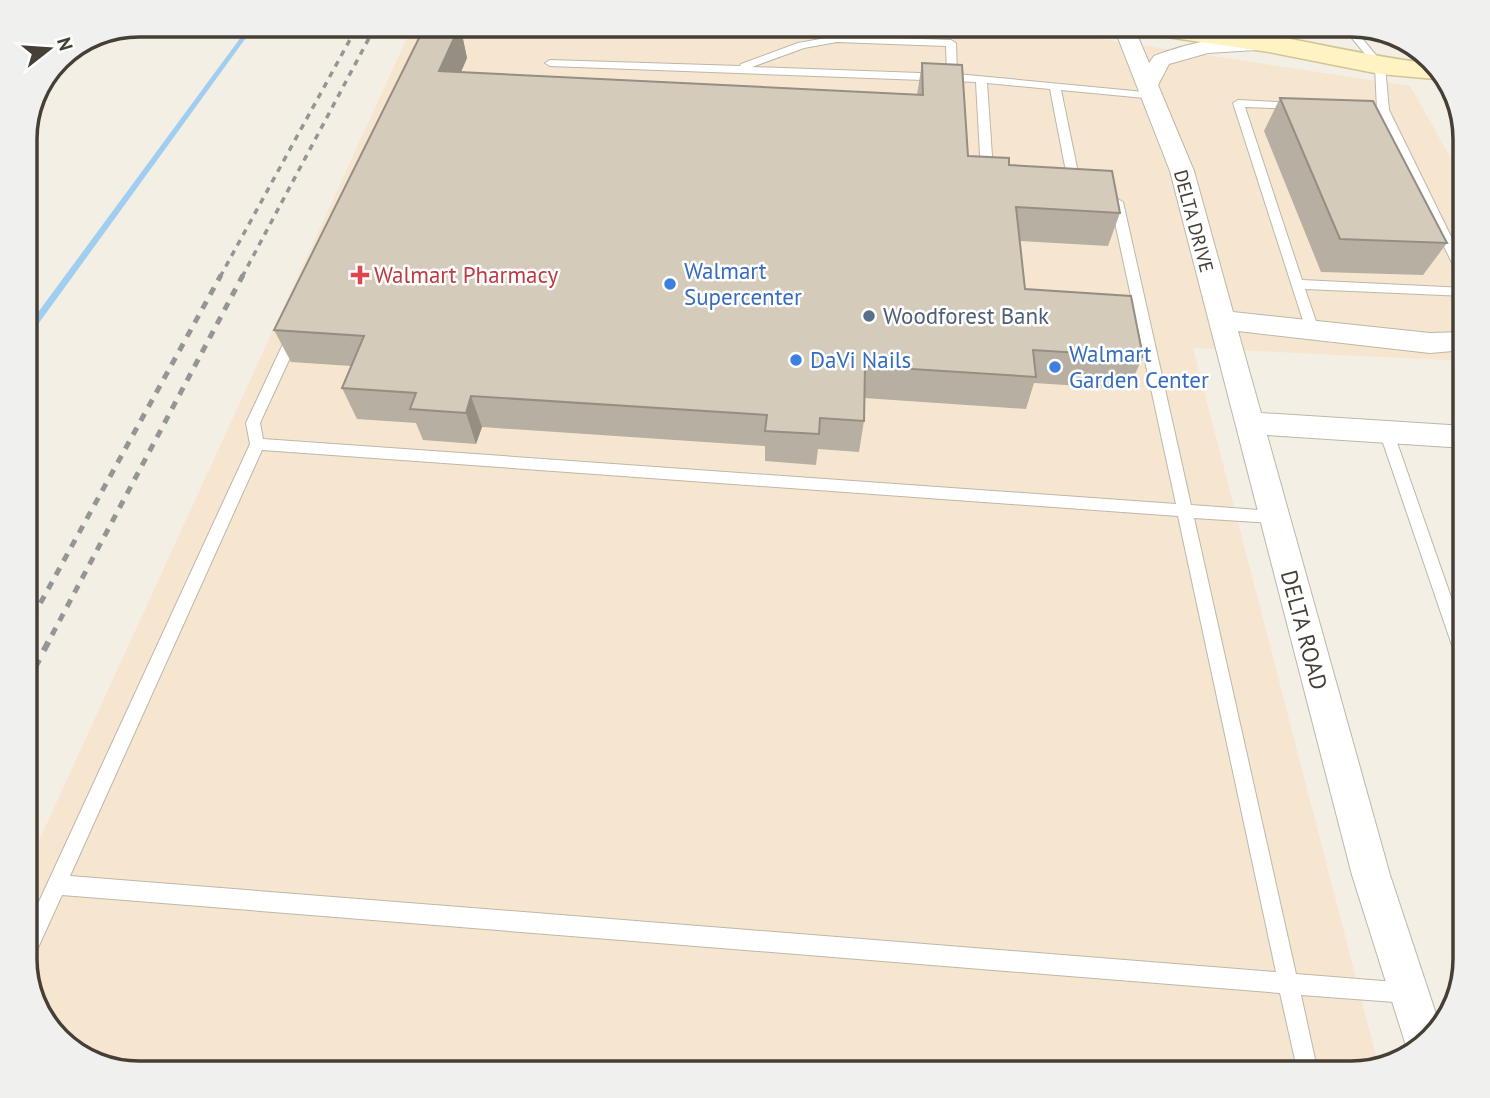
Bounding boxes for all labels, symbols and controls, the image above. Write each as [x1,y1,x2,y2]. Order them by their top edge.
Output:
north arrow [14,14,84,84]
text: N [52,35,79,54]
street label: DELTA DRIVE [1169,167,1219,275]
place label: Walmart Supercenter [684,256,802,311]
place label: Walmart Pharmacy [374,260,559,289]
marker: Walmart Pharmacy [352,267,368,283]
marker: Walmart Supercenter [662,276,678,292]
place label: Woodforest Bank [883,301,1049,330]
marker: Woodforest Bank [861,308,877,324]
place label: Walmart Garden Center [1069,339,1209,394]
place label: DaVi Nails [810,345,911,374]
marker: DaVi Nails [788,352,804,368]
marker: Walmart Garden Center [1047,359,1063,375]
street label: DELTA ROAD [1275,567,1334,693]

